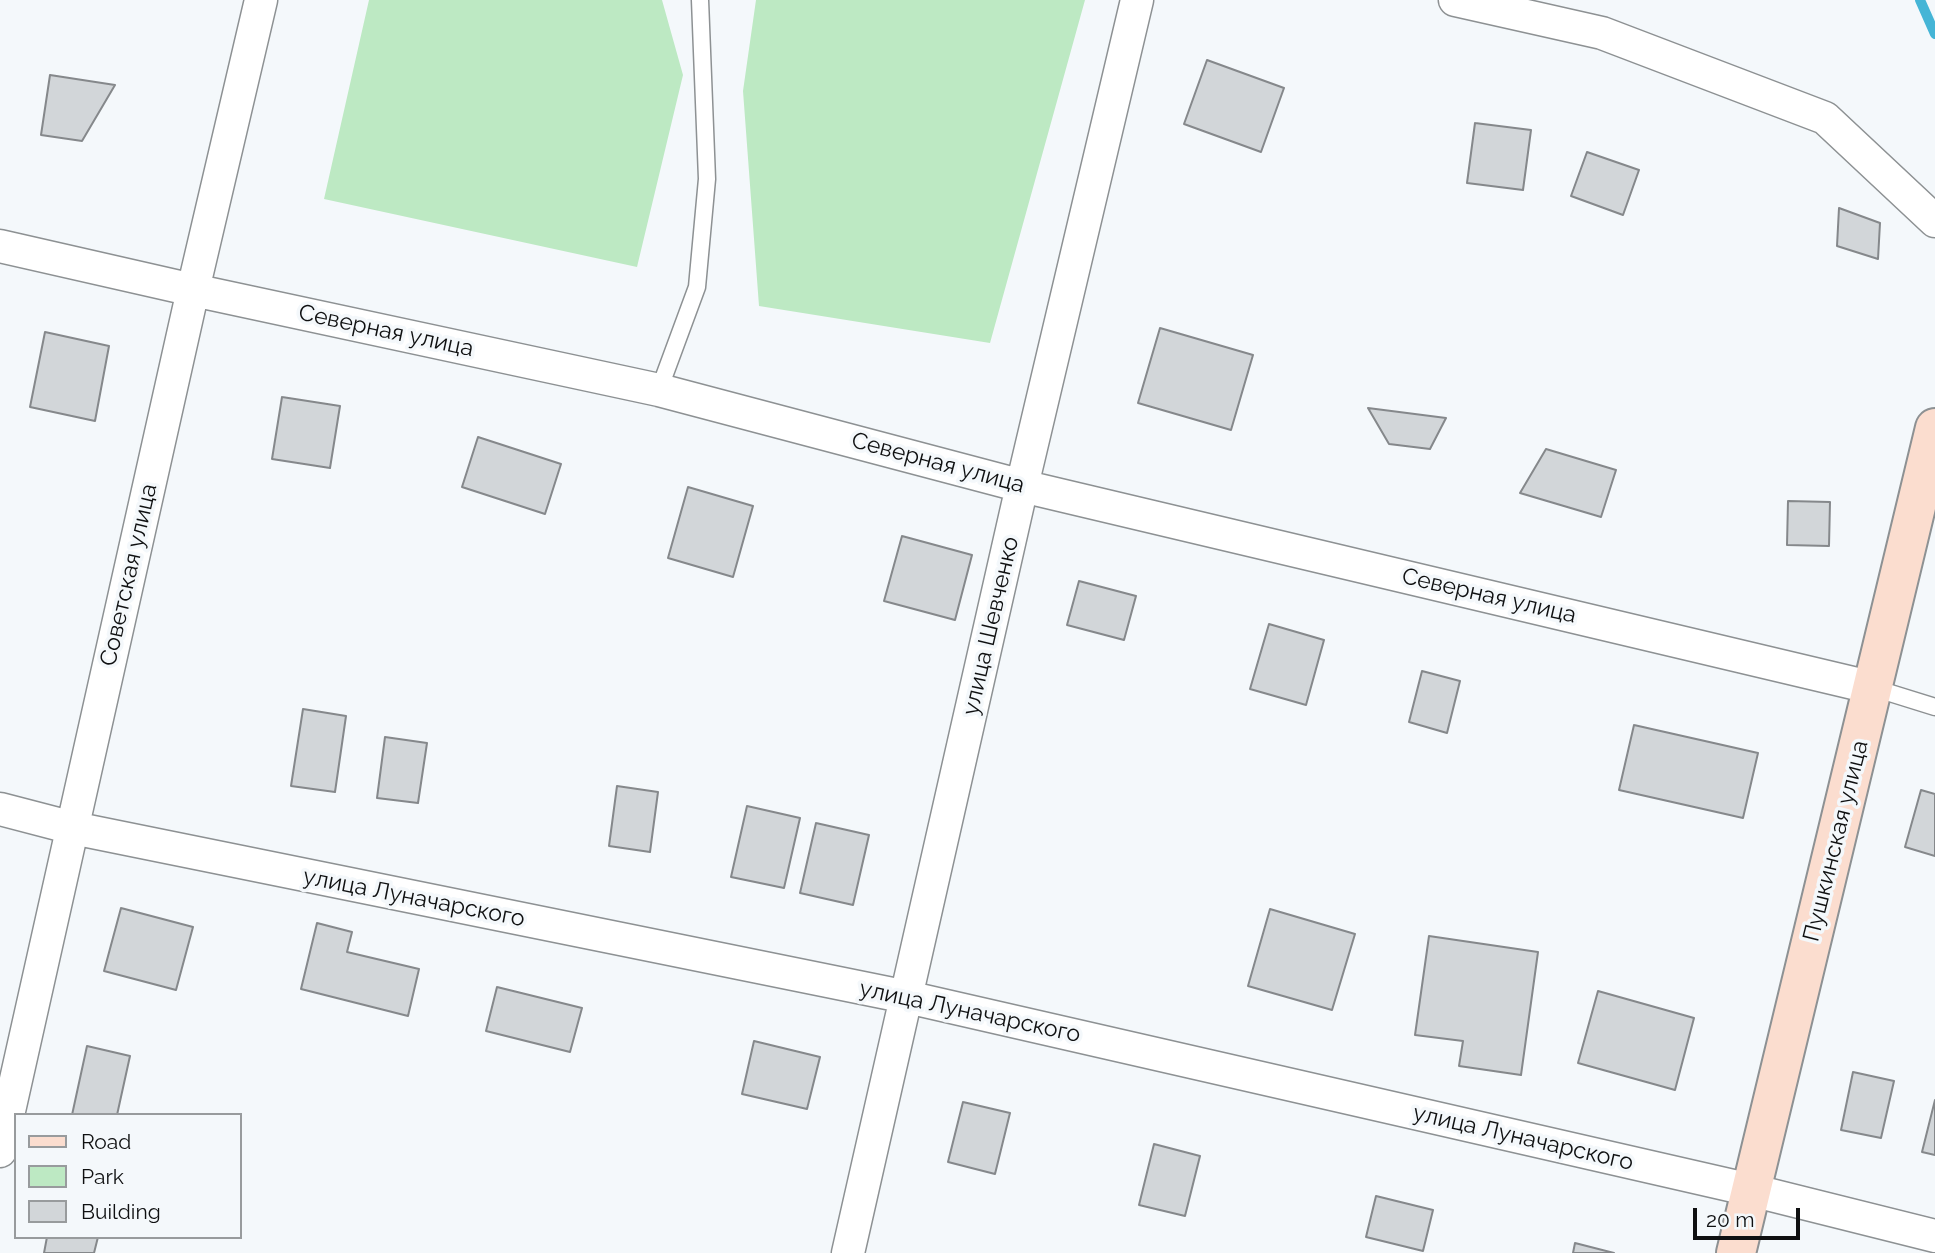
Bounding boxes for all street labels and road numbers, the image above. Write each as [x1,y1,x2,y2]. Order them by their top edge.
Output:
street label: Северная улица [296,299,476,363]
street label: Северная улица [848,427,1028,499]
street label: Советская улица [95,481,163,669]
street label: улица Шевченко [957,534,1025,718]
street label: Северная улица [1399,563,1579,629]
street label: Пушкинская улица [1798,738,1874,944]
street label: улица Луначарского [301,863,527,933]
street label: улица Луначарского [857,975,1083,1049]
street label: улица Луначарского [1410,1099,1636,1177]

